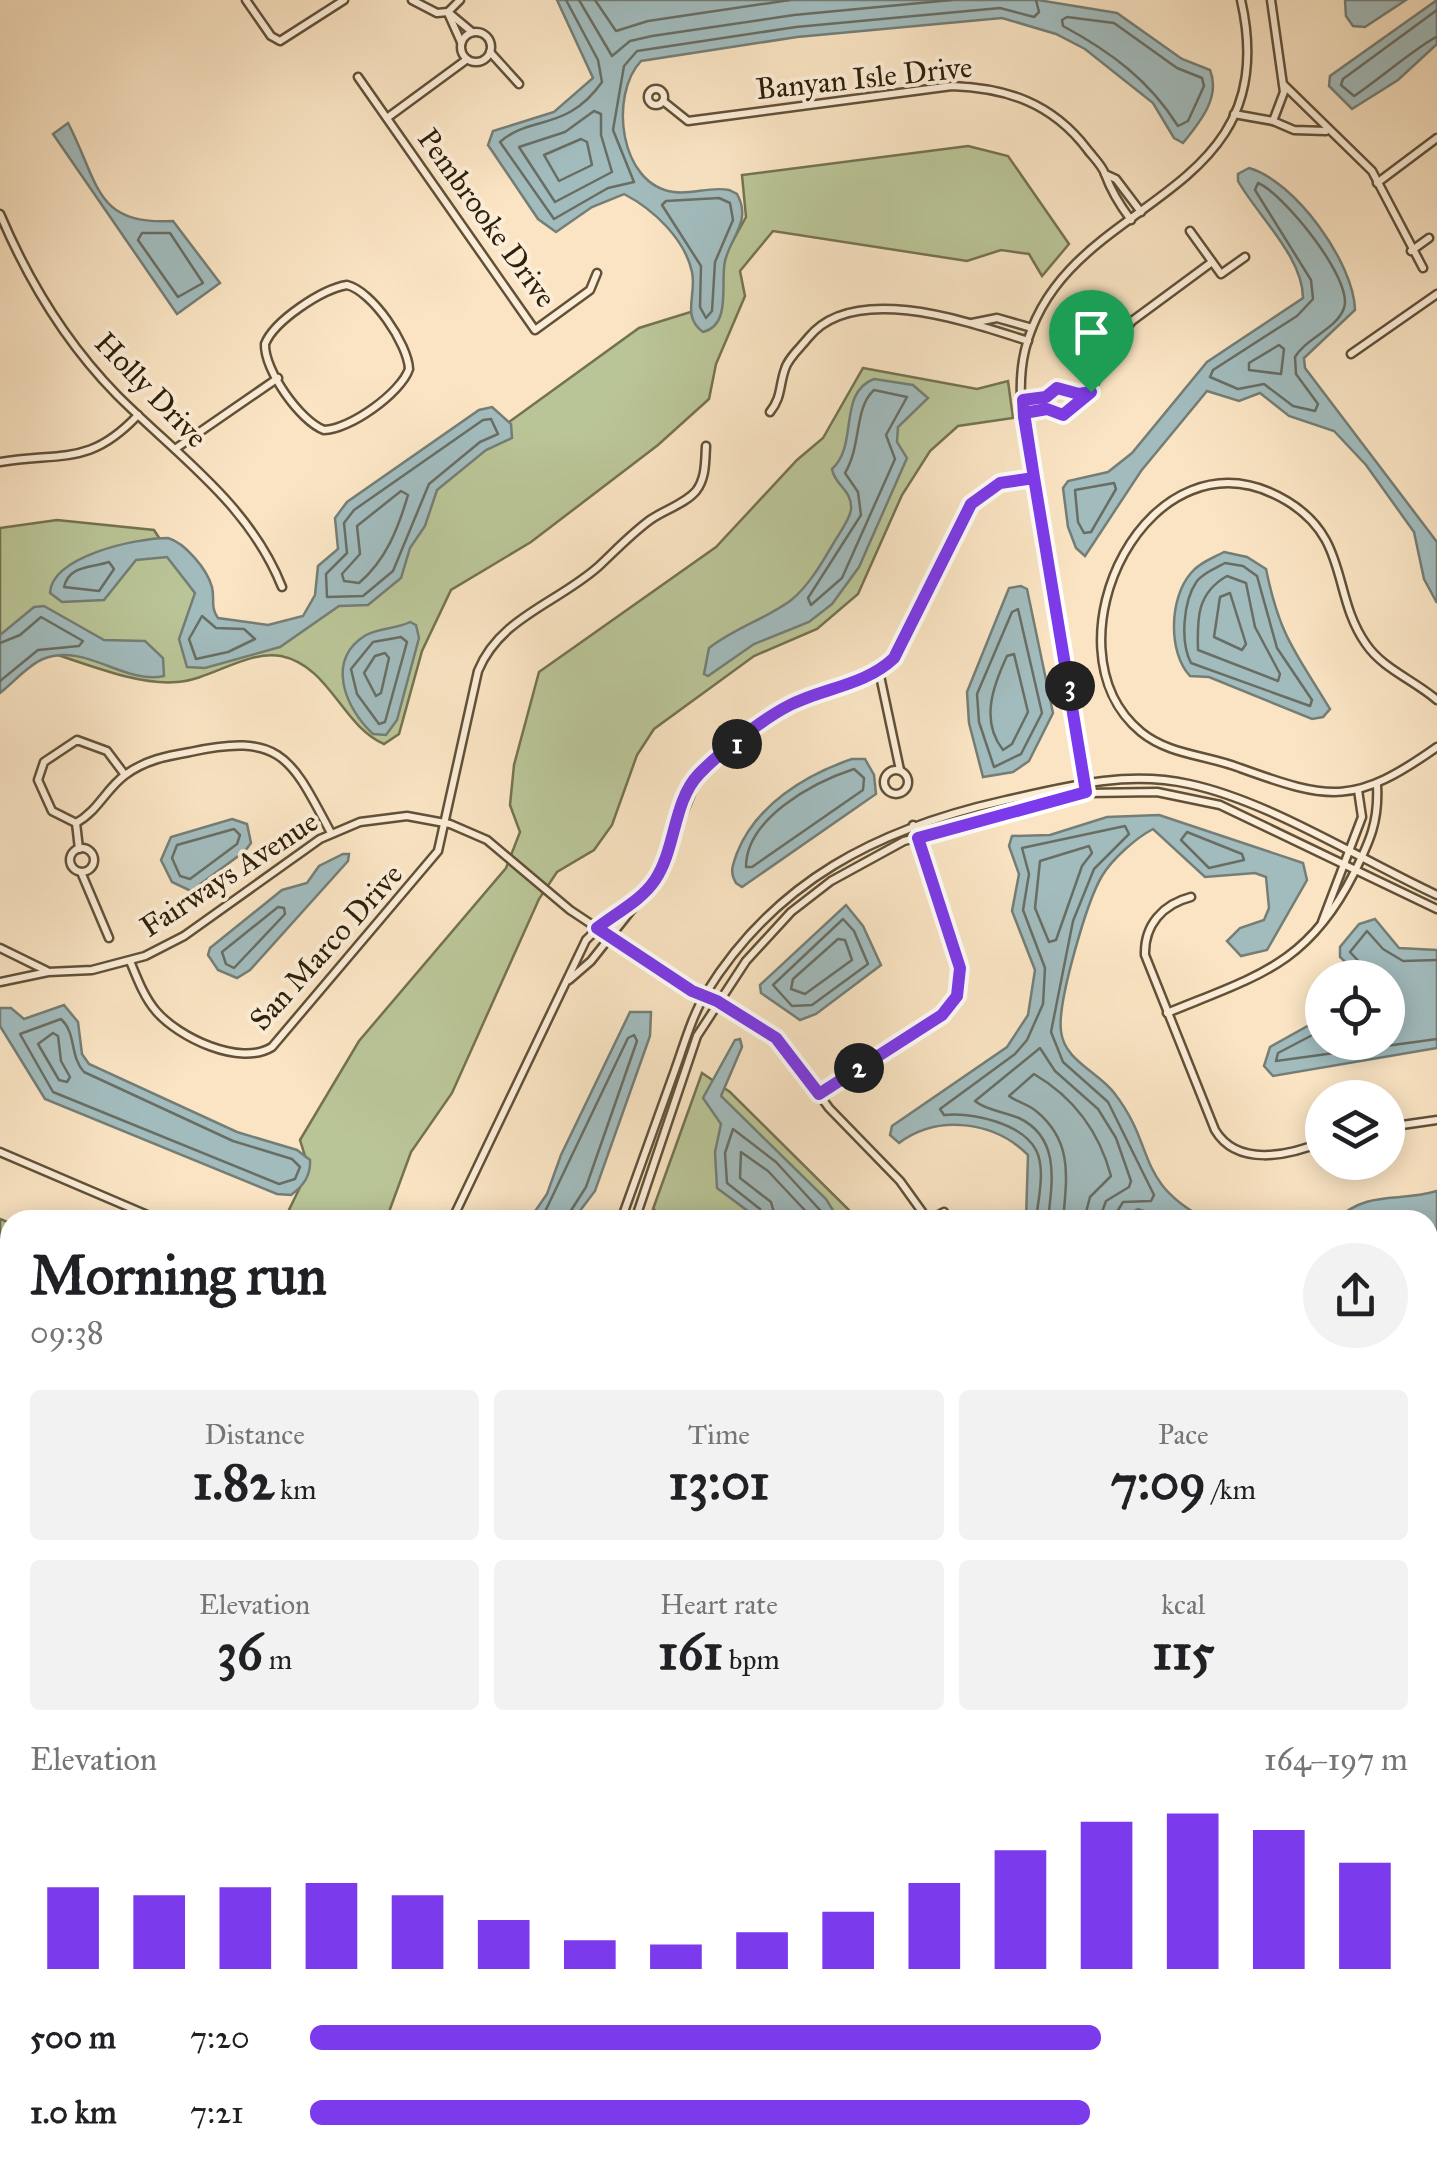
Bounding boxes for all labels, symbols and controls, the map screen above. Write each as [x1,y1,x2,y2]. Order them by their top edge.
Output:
street label: Banyan Isle Drive [754,49,974,107]
street label: Pembrooke Drive [410,122,564,314]
pin [1049,290,1134,393]
icon: arrive [1064,305,1119,360]
street label: Holly Drive [87,325,215,455]
pin: 3 [1045,661,1095,711]
text: 3 [1064,668,1076,703]
pin: 1 [712,719,762,769]
text: 1 [731,726,743,761]
street label: Fairways Avenue [133,803,325,945]
street label: San Marco Drive [242,856,410,1038]
map controls [1305,960,1405,1180]
button: locate [1305,960,1405,1060]
pin: 2 [834,1043,884,1093]
text: 2 [852,1050,866,1085]
button: layers [1305,1080,1405,1180]
text: Morning run [30,1242,327,1309]
button: share [1303,1243,1408,1348]
text: 09:38 [30,1313,104,1352]
text: Distance [204,1417,305,1452]
text: Time [688,1417,750,1452]
text: Pace [1158,1417,1209,1452]
text: 1.82 [193,1452,274,1513]
text: 13:01 [669,1452,769,1513]
text: 7:09 [1111,1452,1206,1513]
text: km [274,1472,317,1507]
text: /km [1206,1472,1256,1507]
text: Elevation [199,1587,310,1622]
text: Heart rate [660,1587,778,1622]
text: kcal [1161,1587,1205,1622]
text: 36 [217,1622,263,1683]
text: 161 [658,1622,723,1683]
text: 115 [1152,1622,1215,1683]
text: m [263,1642,292,1677]
text: bpm [723,1642,780,1677]
text: Elevation [30,1740,157,1779]
text: 164–197 m [1264,1740,1408,1779]
text: 500 m [30,2018,116,2057]
text: 7:20 [190,2018,250,2057]
text: 1.0 km [30,2093,117,2132]
text: 7:21 [190,2093,244,2132]

